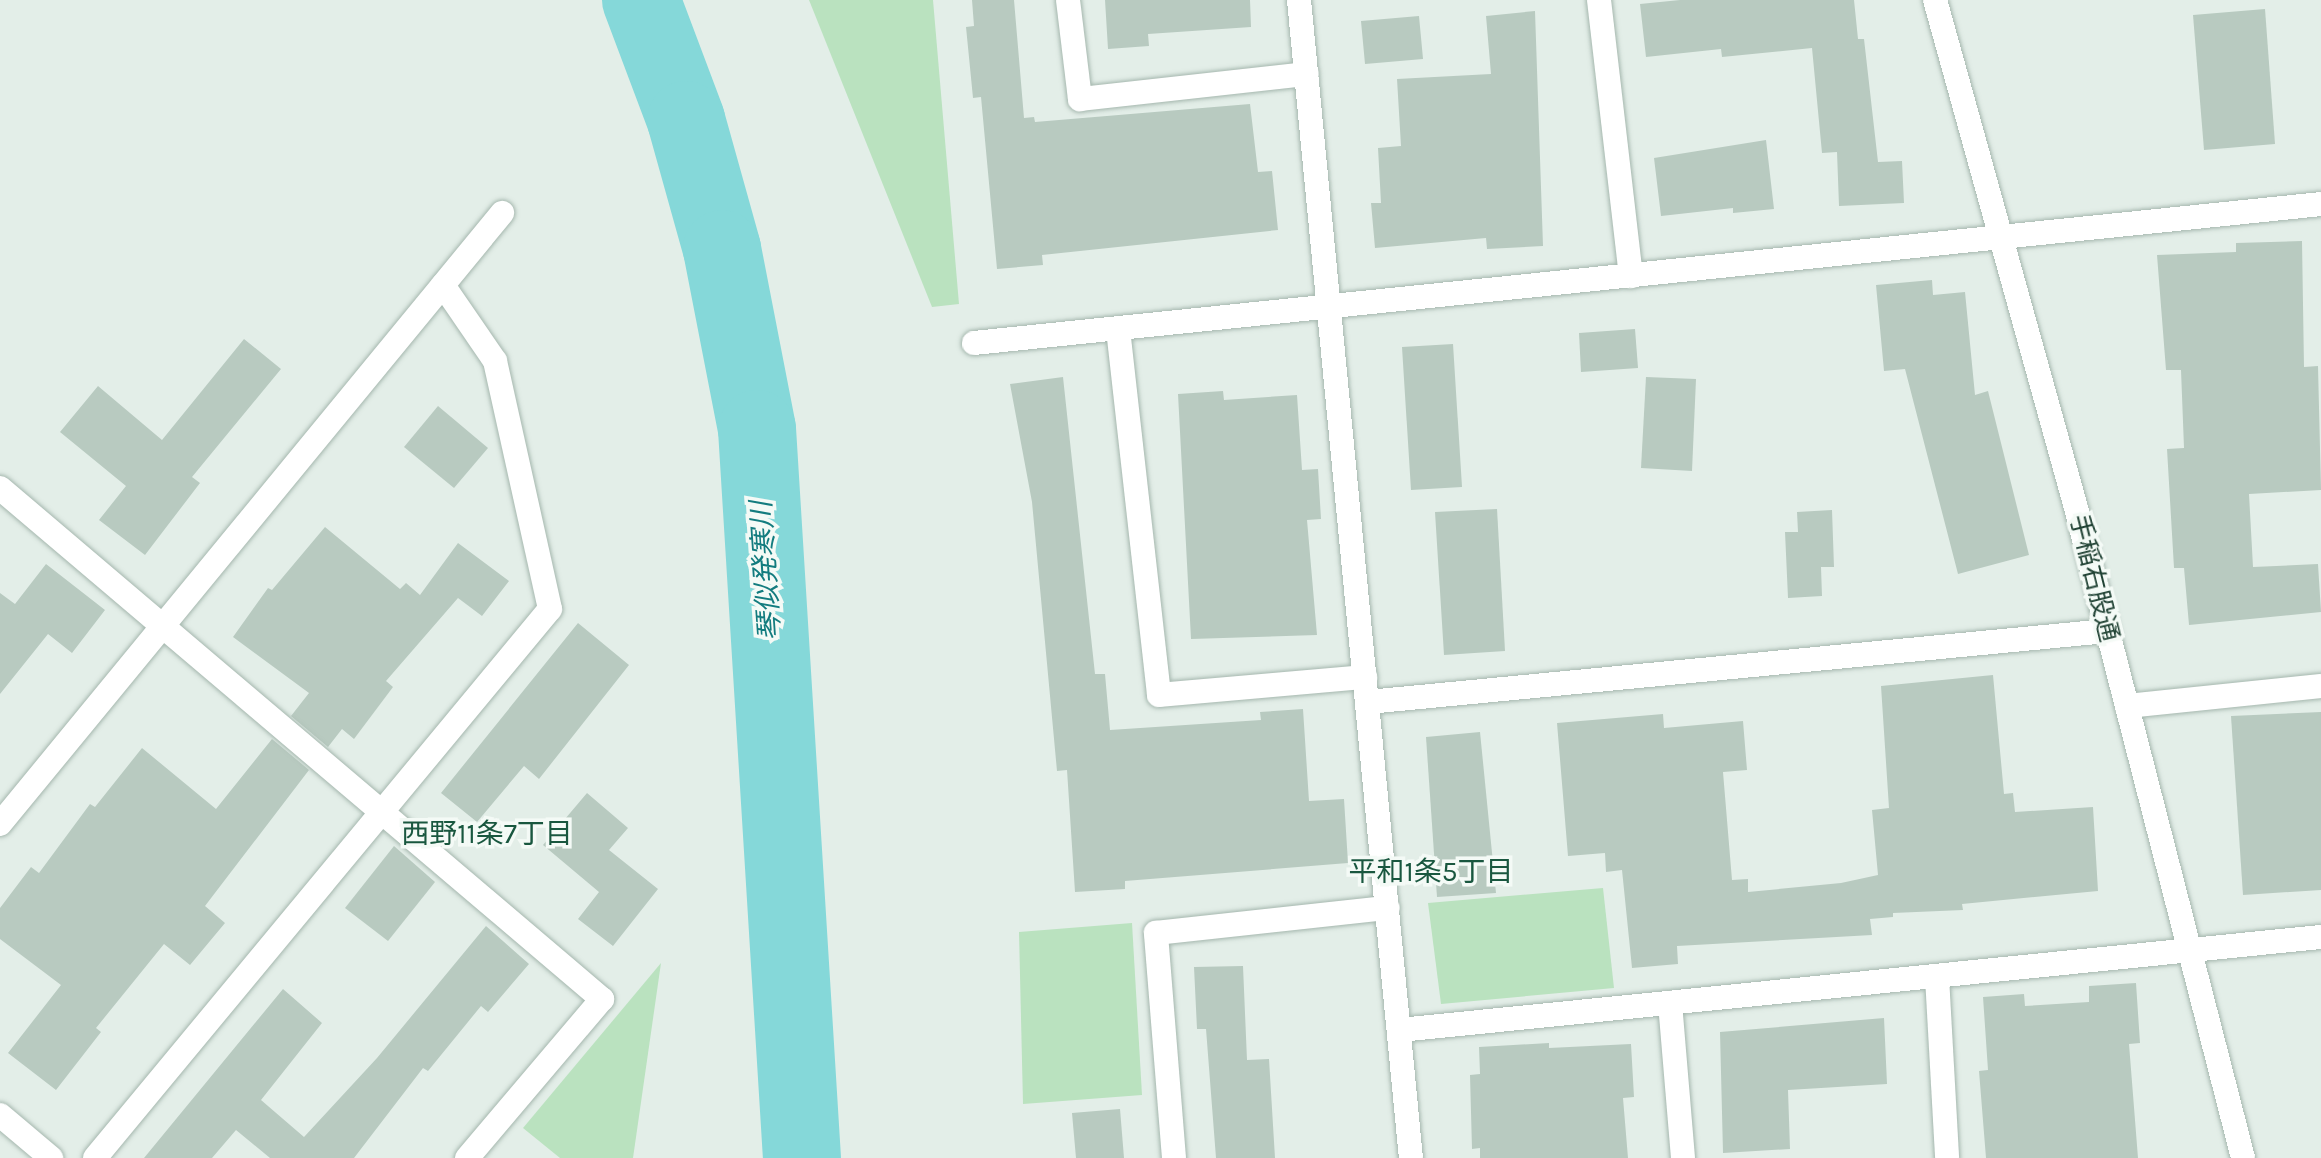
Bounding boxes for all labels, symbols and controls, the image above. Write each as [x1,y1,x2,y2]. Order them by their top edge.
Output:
water label: 琴似発寒川 [744,500,788,642]
street label: 手稲右股通 [2063,511,2125,645]
district label: 西野11条7丁目 [401,817,573,851]
district label: 平和1条5丁目 [1348,855,1514,889]

